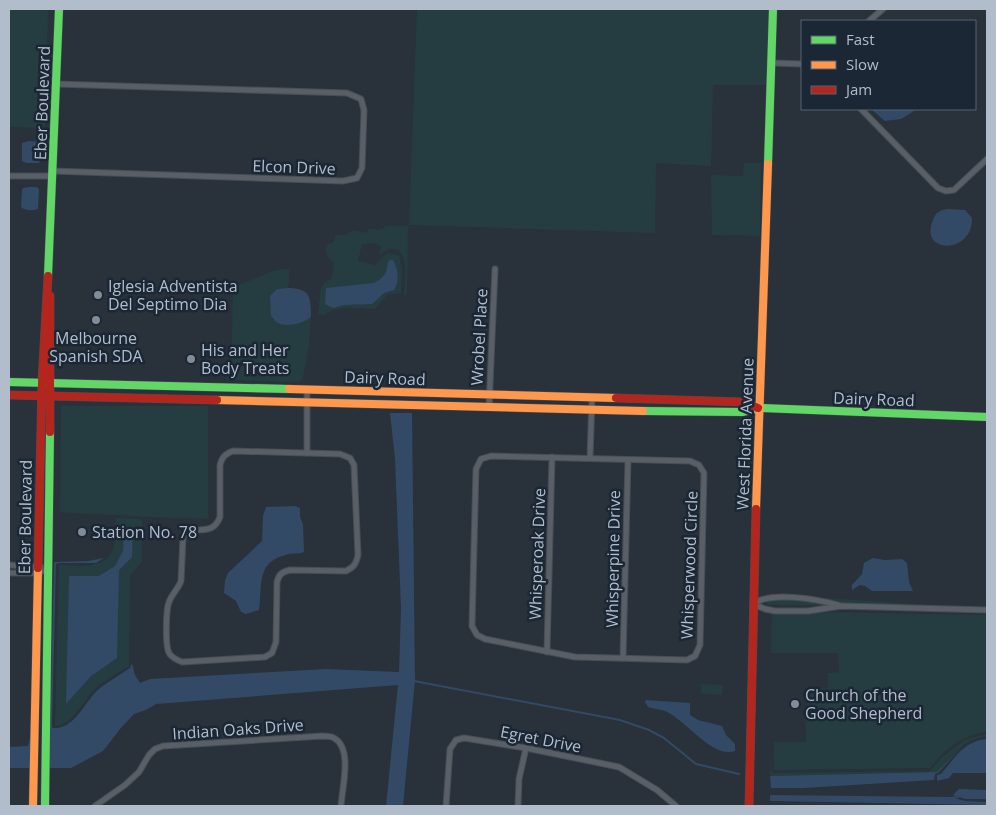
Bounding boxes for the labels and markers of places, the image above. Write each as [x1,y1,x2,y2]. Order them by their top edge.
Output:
place label: Iglesia Adventista Del Septimo Dia [108,275,238,315]
marker: Iglesia Adventista Del Septimo Dia [92,289,104,301]
marker: Melbourne Spanish SDA [90,314,102,326]
place label: Melbourne Spanish SDA [49,327,144,367]
place label: His and Her Body Treats [201,339,289,379]
marker: His and Her Body Treats [185,353,197,365]
place label: Station No. 78 [92,521,197,543]
marker: Station No. 78 [76,526,88,538]
place label: Church of the Good Shepherd [805,684,922,724]
marker: Church of the Good Shepherd [789,698,801,710]

